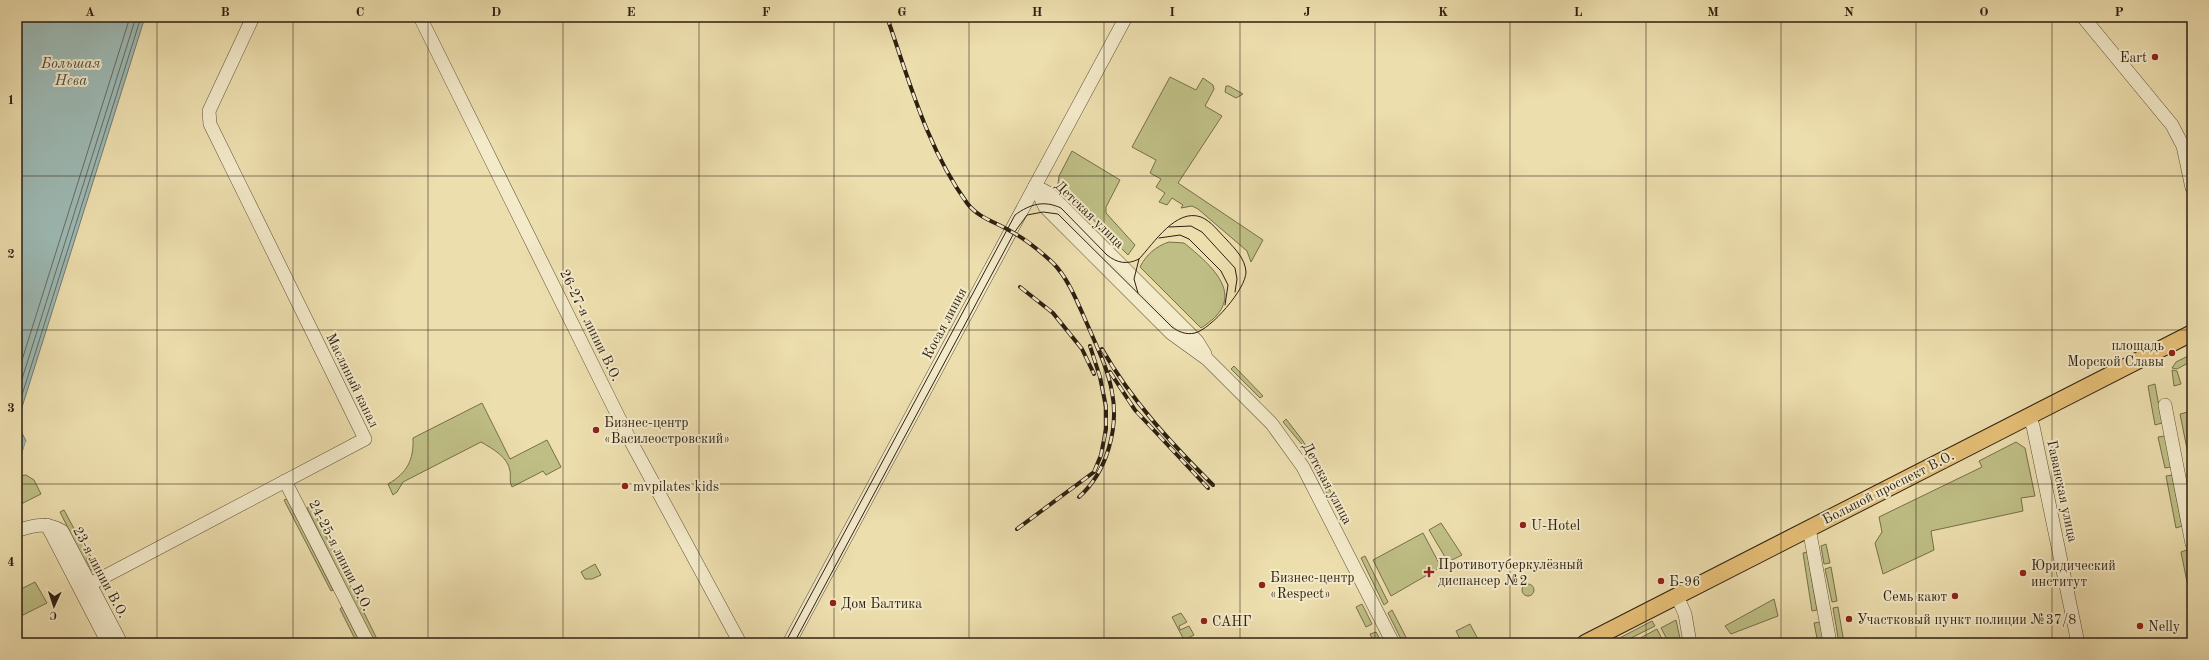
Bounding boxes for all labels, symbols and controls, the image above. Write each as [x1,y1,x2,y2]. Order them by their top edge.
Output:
text: A [85,6,95,19]
text: B [220,6,230,19]
text: C [356,6,364,19]
text: D [491,6,501,19]
text: E [627,6,636,19]
text: F [762,6,771,19]
text: G [897,6,907,19]
text: H [1032,6,1043,19]
text: I [1169,6,1175,19]
text: J [1303,6,1311,19]
text: K [1438,6,1448,19]
text: L [1574,6,1583,19]
text: M [1707,6,1719,19]
text: N [1844,6,1854,19]
text: O [1979,6,1989,19]
text: P [2114,6,2124,19]
place label: Eart [2120,51,2147,65]
marker: Eart [2150,52,2160,62]
water label: Большая Нева [40,57,101,89]
text: 1 [7,94,15,107]
street label: Детская улица [1052,178,1127,251]
text: 2 [7,248,15,261]
street label: 26-27-я линии В.О. [557,267,623,384]
street label: Косая линия [920,286,969,361]
street label: Масляный канал [323,331,381,430]
place label: площадь Морской Славы [2067,339,2164,369]
marker: площадь Морской Славы [2167,348,2177,358]
text: 3 [7,402,15,415]
place label: Бизнес-центр «Василеостровский» [604,416,730,446]
marker: Бизнес-центр «Василеостровский» [591,425,601,435]
street label: Гаванская улица [2044,439,2080,543]
street label: Детская улица [1300,440,1355,527]
street label: Большой проспект В.О. [1820,449,1957,527]
place label: mvpilates kids [633,480,719,494]
marker: mvpilates kids [620,481,630,491]
street label: 24-25-я линии В.О. [306,498,374,613]
place label: U-Hotel [1531,519,1580,533]
marker: U-Hotel [1518,520,1528,530]
street label: 23-я линии В.О. [70,525,130,620]
text: 4 [7,556,15,569]
place label: Противотуберкулёзный диспансер №2 [1438,558,1583,588]
place label: Юридический институт [2031,559,2116,589]
marker: Противотуберкулёзный диспансер №2 [1423,566,1435,578]
marker: Юридический институт [2018,568,2028,578]
place label: Бизнес-центр «Respect» [1270,571,1355,601]
place label: Б-96 [1669,575,1700,589]
marker: Б-96 [1656,576,1666,586]
marker: Бизнес-центр «Respect» [1257,580,1267,590]
north arrow [34,586,74,626]
place label: Семь кают [1883,590,1947,604]
marker: Семь кают [1950,591,1960,601]
place label: Дом Балтика [841,597,922,611]
marker: Дом Балтика [828,598,838,608]
text: С [50,609,57,620]
place label: Участковый пункт полиции №37/8 [1857,613,2076,627]
marker: Участковый пункт полиции №37/8 [1844,614,1854,624]
place label: САНГ [1212,615,1251,629]
marker: САНГ [1199,616,1209,626]
place label: Nelly [2148,620,2181,634]
marker: Nelly [2135,621,2145,631]

